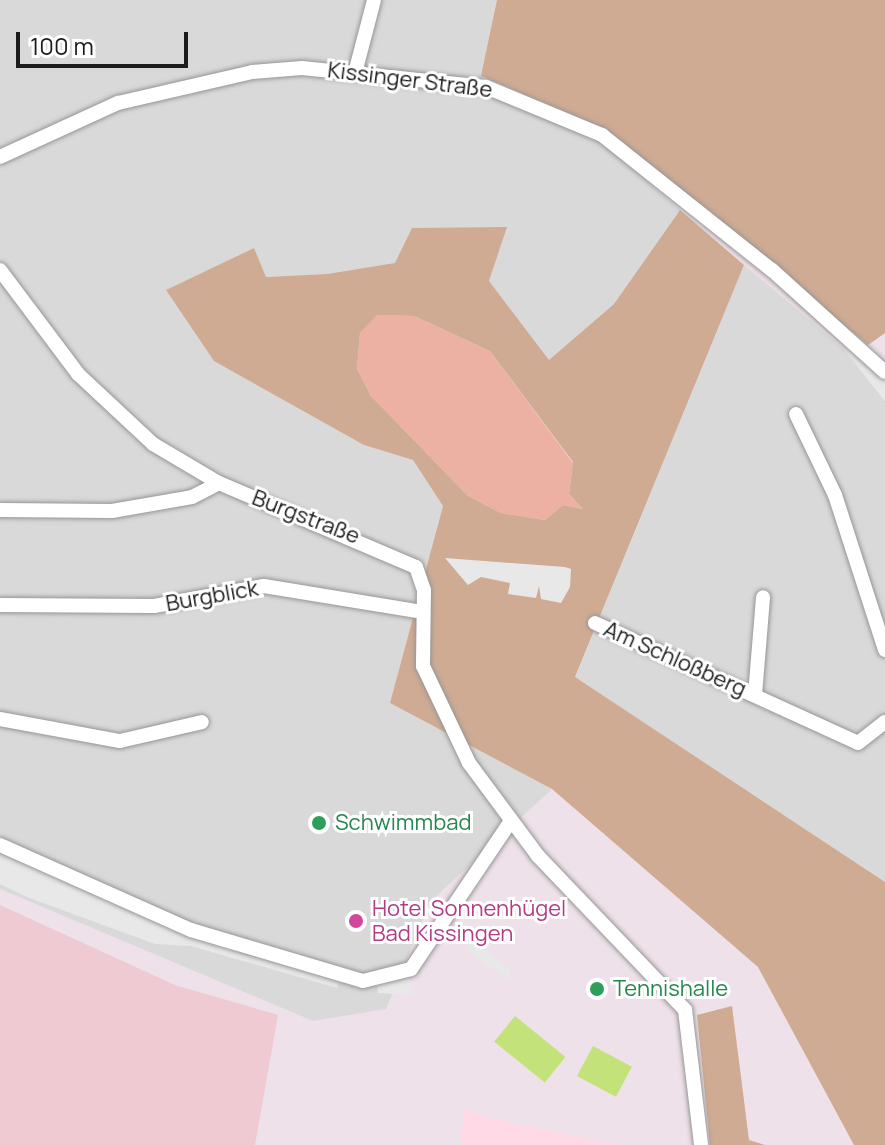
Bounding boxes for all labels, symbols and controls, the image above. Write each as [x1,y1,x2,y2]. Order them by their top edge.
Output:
scale bar [20,16,192,66]
text: 100 m [30,29,94,62]
street label: Kissinger Straße [326,57,494,103]
street label: Burgstraße [248,484,364,550]
street label: Burgblick [164,575,260,617]
street label: Am Schloßberg [600,616,750,702]
place label: Schwimmbad [335,810,471,836]
marker: Schwimmbad [310,814,328,832]
place label: Hotel Sonnenhügel Bad Kissingen [372,895,566,946]
marker: Hotel Sonnenhügel Bad Kissingen [347,912,365,930]
place label: Tennishalle [613,976,728,1002]
marker: Tennishalle [588,980,606,998]

